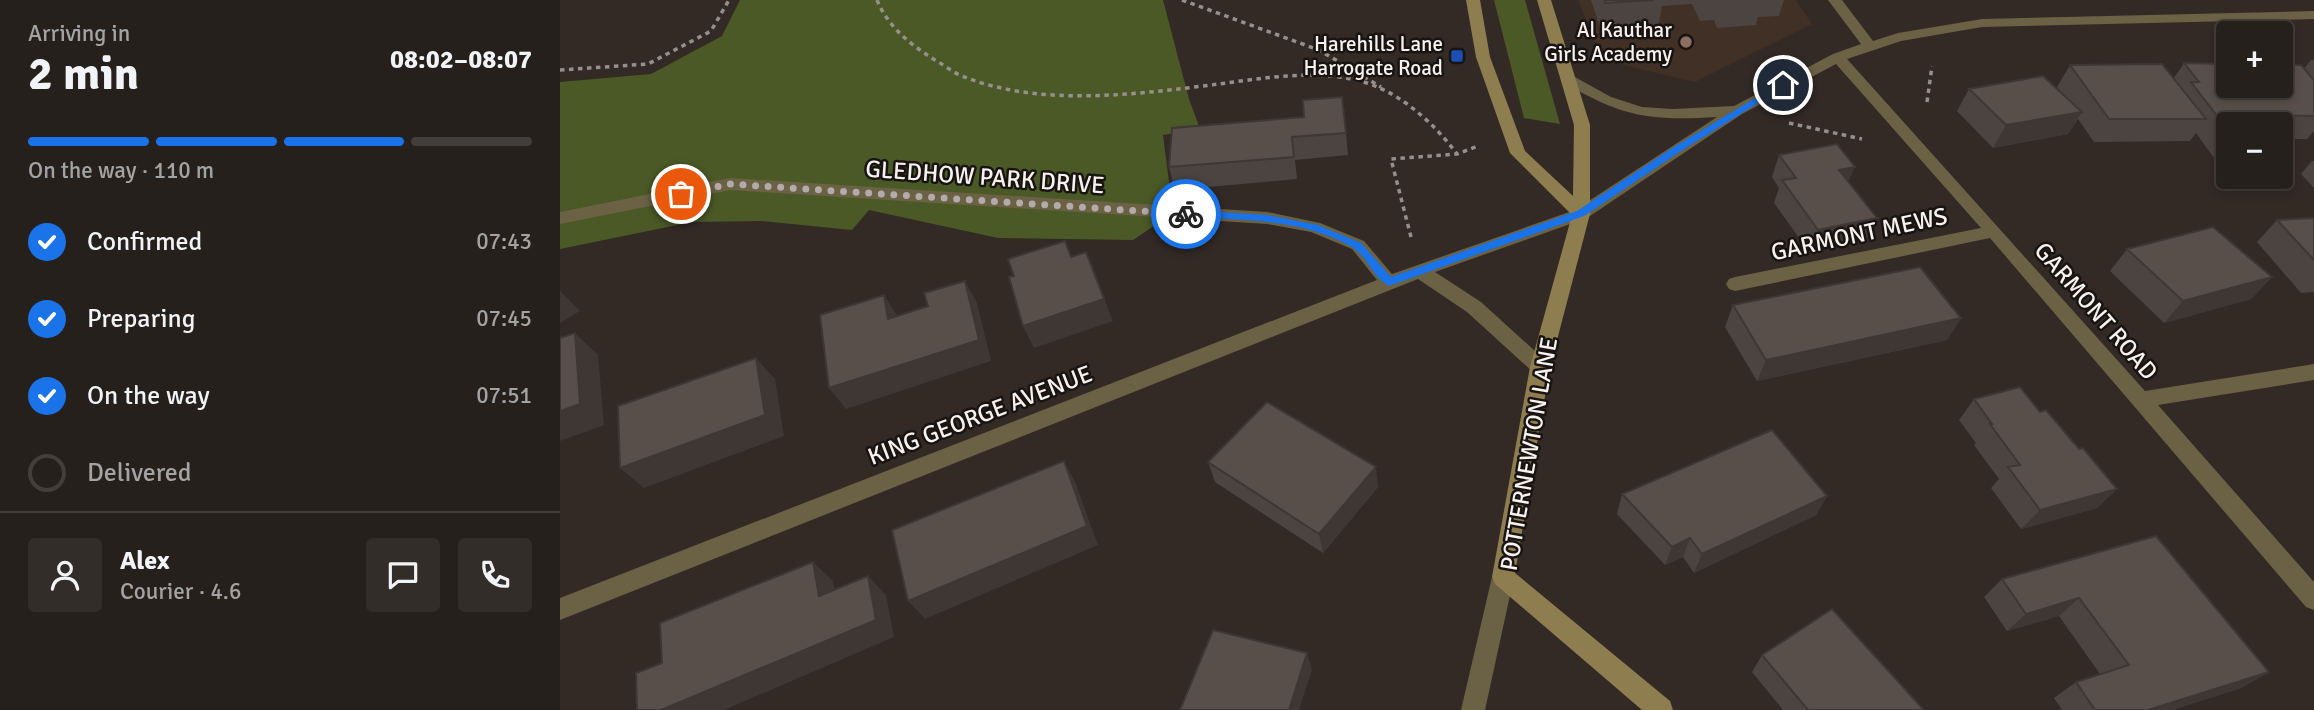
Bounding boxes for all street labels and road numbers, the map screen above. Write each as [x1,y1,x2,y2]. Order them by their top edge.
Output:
street label: GLEDHOW PARK DRIVE [864,154,1106,200]
street label: GARMONT MEWS [1768,201,1950,267]
street label: GARMONT ROAD [2028,236,2164,386]
street label: POTTERNEWTON LANE [1494,335,1564,573]
street label: KING GEORGE AVENUE [863,358,1097,472]

